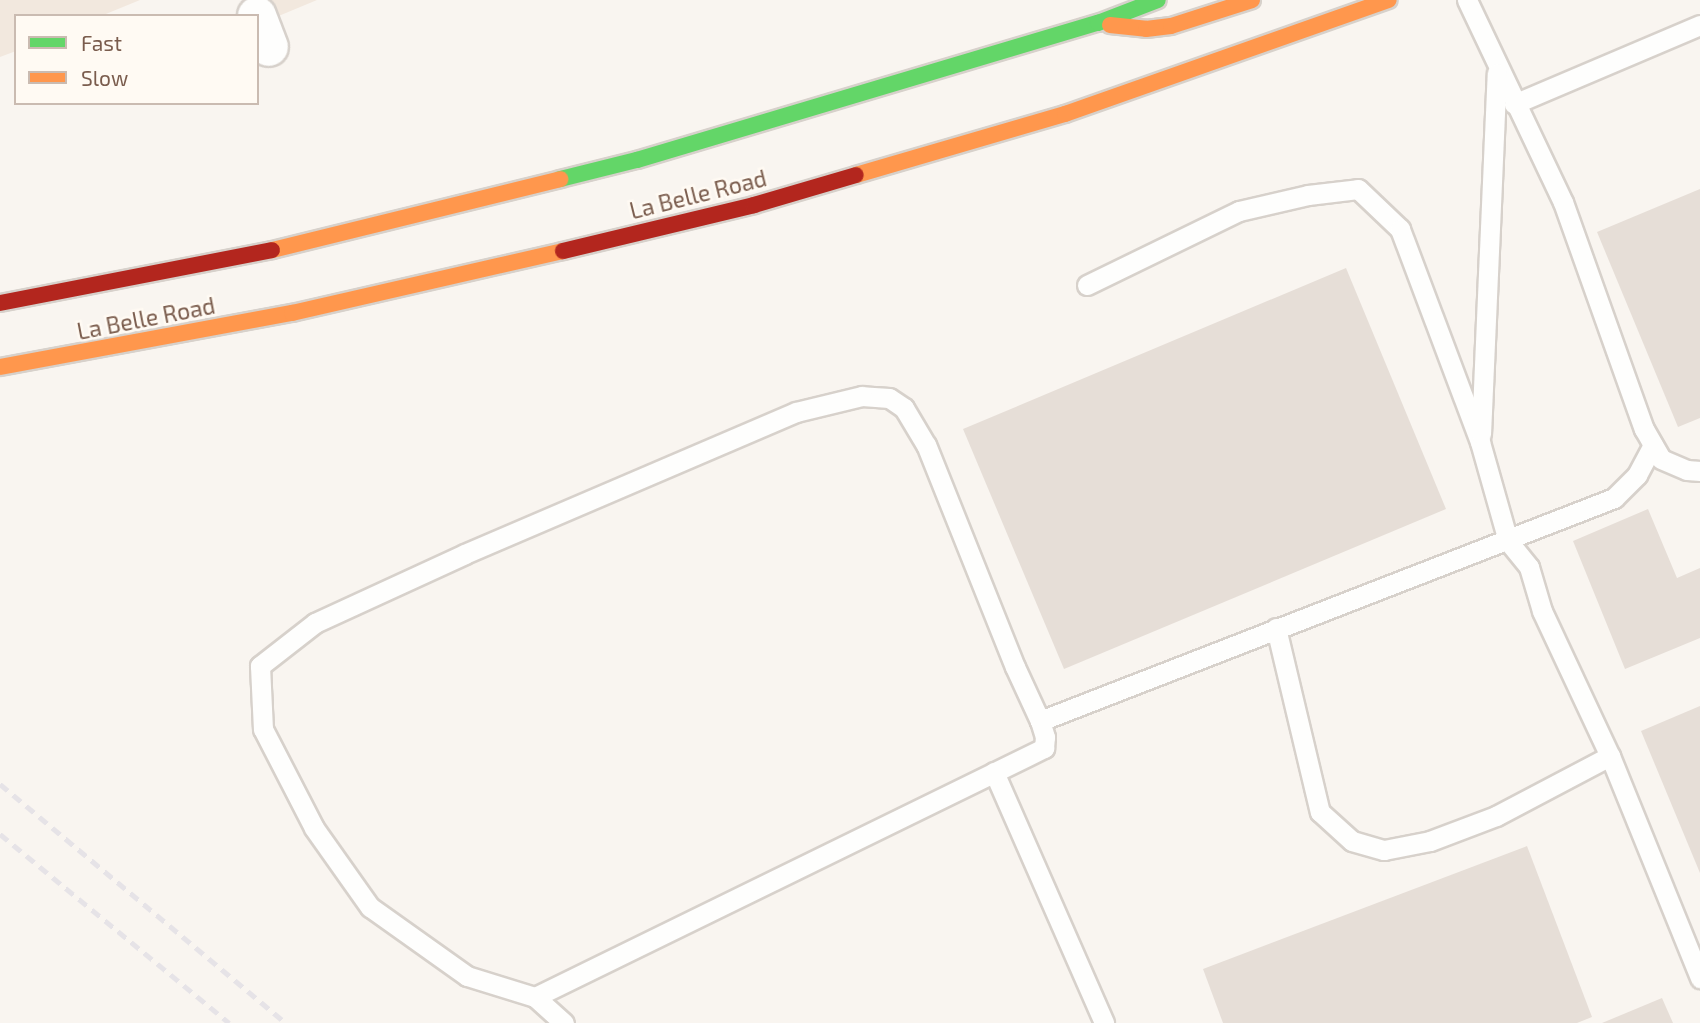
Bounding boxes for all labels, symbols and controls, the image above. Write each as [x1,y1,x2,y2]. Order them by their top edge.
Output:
legend [14,14,259,105]
text: Fast [81,30,122,55]
text: Slow [81,65,128,90]
street label: La Belle Road [627,164,769,224]
street label: La Belle Road [75,291,217,345]

